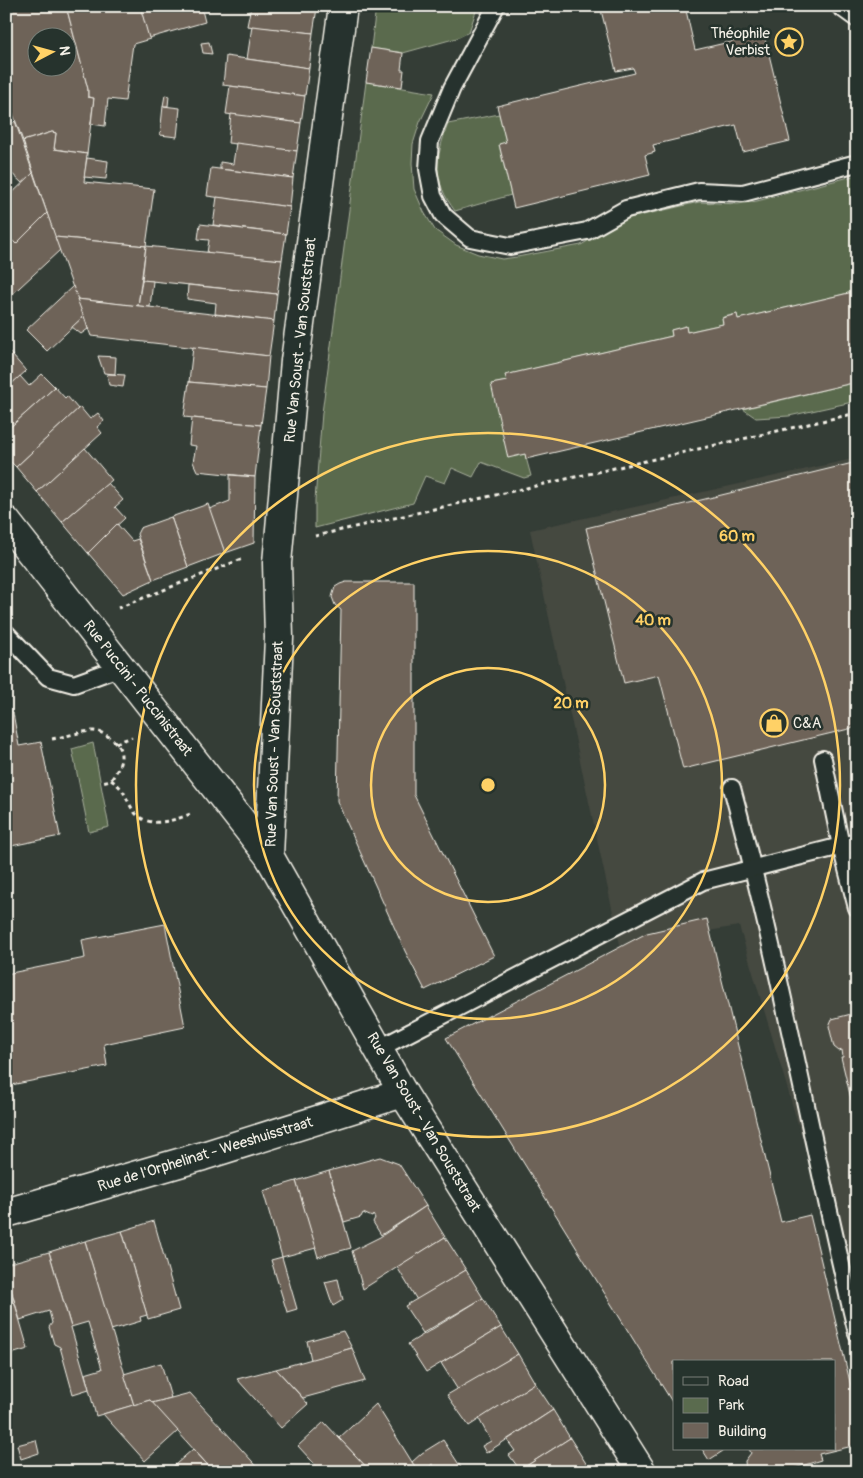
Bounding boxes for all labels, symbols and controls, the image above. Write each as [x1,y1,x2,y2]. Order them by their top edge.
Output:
place label: Théophile Verbist [711,24,771,60]
place icon: Théophile Verbist [774,27,804,57]
north arrow [28,28,78,78]
text: N [55,45,73,56]
street label: Rue Van Soust - Van Souststraat [280,236,321,444]
text: 60 m [719,527,755,546]
text: 40 m [635,611,671,630]
street label: Rue Puccini - Puccinistraat [79,617,197,761]
street label: Rue Van Soust - Van Souststraat [261,640,288,847]
text: 20 m [553,694,589,713]
shop icon: C&A [759,708,789,738]
place label: C&A [793,714,822,733]
centre of rings [479,776,497,794]
street label: Rue Van Soust - Van Souststraat [362,1029,485,1216]
street label: Rue de l'Orphelinat - Weeshuisstraat [95,1112,316,1196]
legend [673,1360,836,1450]
text: Road [718,1372,749,1391]
text: Park [718,1396,745,1415]
text: Building [718,1422,766,1441]

